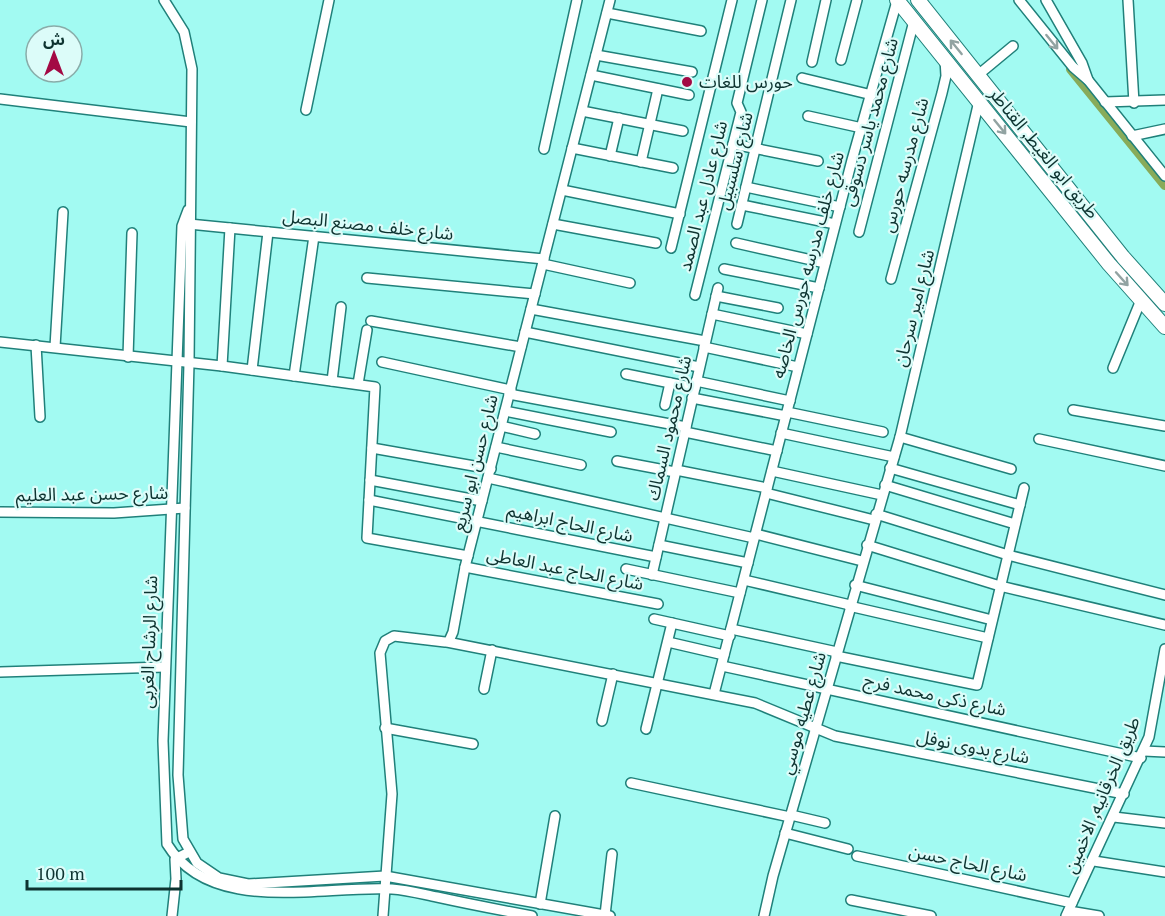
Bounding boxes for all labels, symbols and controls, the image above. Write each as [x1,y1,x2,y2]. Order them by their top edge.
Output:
north arrow [24,24,84,84]
text: ش [43,28,65,50]
one-way arrow [1045,34,1058,50]
street label: شارع محمد ياسر دسوقى [835,35,906,209]
one-way arrow [949,39,962,55]
place label: حورس للغات [699,69,793,93]
marker: حورس للغات [680,75,694,89]
street label: طريق ابو الغيط, القناطر [984,81,1105,223]
street label: شارع مدرسه حورس [874,95,936,236]
street label: شارع سلسبيل [710,109,761,213]
street label: شارع عادل عبد الصمد [672,118,735,274]
one-way arrow [993,119,1006,135]
street label: شارع خلف مدرسه حورس الخاصه [765,149,852,382]
street label: شارع خلف مصنع البصل [281,203,455,248]
street label: شارع امير سرحان [887,247,942,370]
one-way arrow [1115,271,1129,286]
street label: شارع محمود السماك [640,353,699,503]
street label: شارع حسن ابو سريع [445,392,506,535]
street label: شارع حسن عبد العليم [15,480,169,509]
street label: شارع الحاج ابراهيم [504,497,635,550]
street label: شارع الحاج عبد العاطى [484,541,646,598]
street label: شارع الرشاح الغربى [134,575,165,709]
street label: شارع عطيه موسي [773,649,834,778]
street label: شارع ذكى محمد فرج [861,667,1009,724]
street label: طريق الخرقانيه, الاخمين [1057,713,1145,877]
street label: شارع بدوى نوفل [914,723,1032,772]
street label: شارع الحاج حسن [906,838,1029,889]
scale bar [27,853,182,891]
text: 100 m [36,861,85,885]

